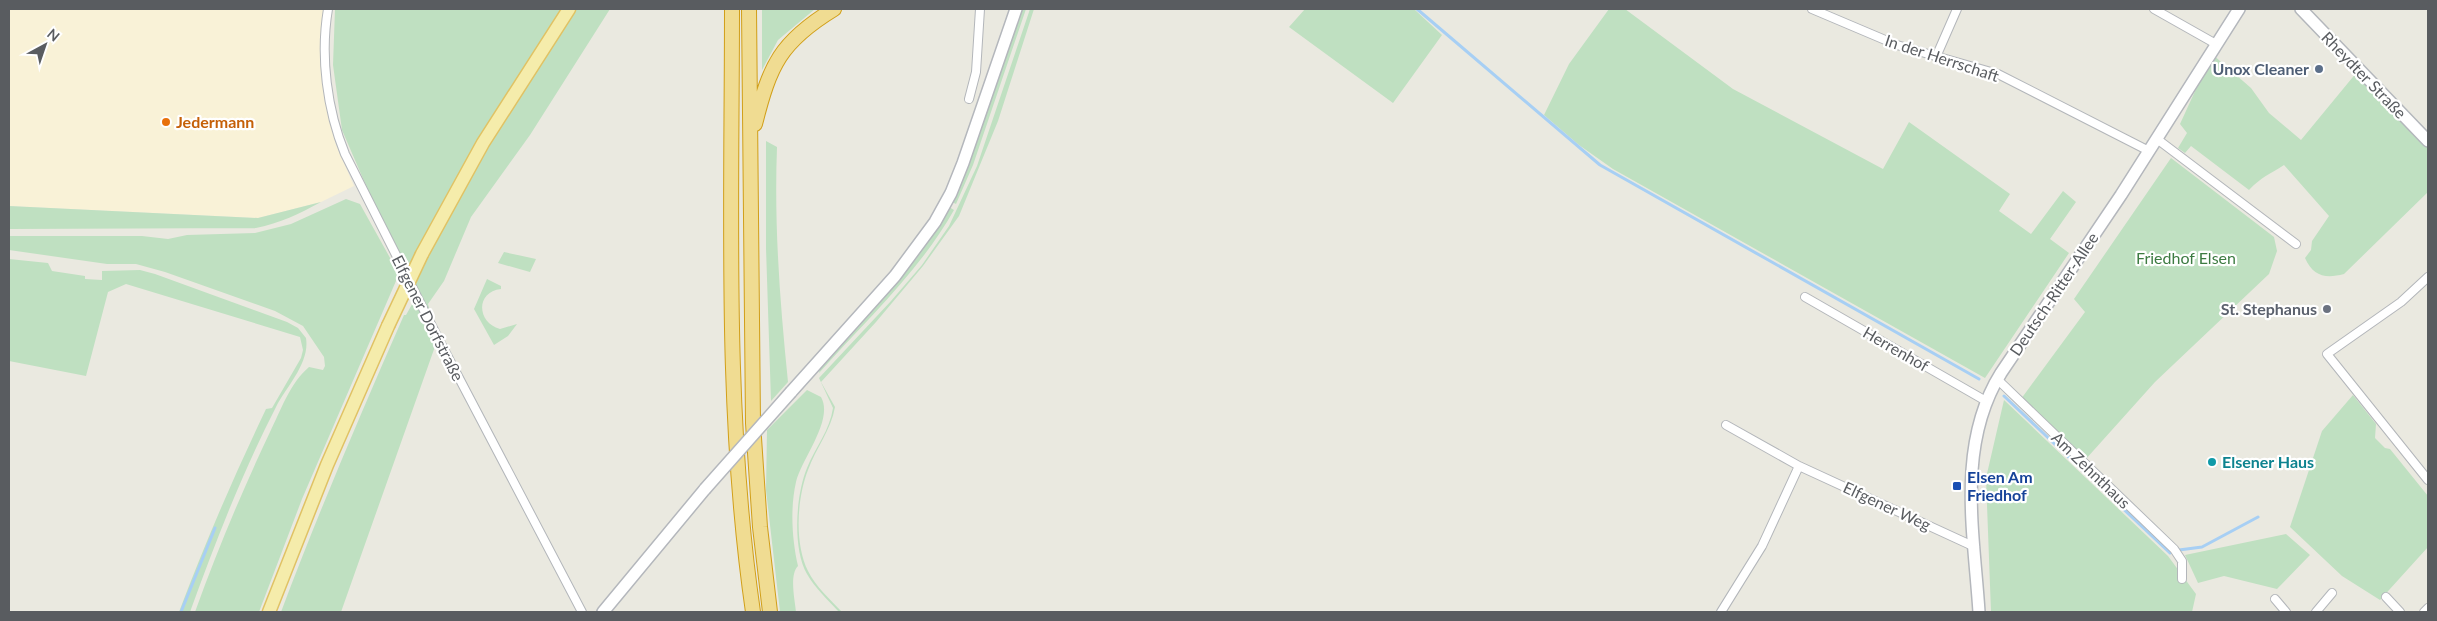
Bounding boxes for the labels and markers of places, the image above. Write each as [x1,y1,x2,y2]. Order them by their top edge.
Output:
place label: Unox Cleaner [2213,59,2309,78]
marker: Unox Cleaner [2313,63,2325,75]
place label: Jedermann [176,112,254,131]
marker: Jedermann [160,116,172,128]
place label: St. Stephanus [2221,299,2317,318]
marker: St. Stephanus [2321,303,2333,315]
place label: Elsener Haus [2222,452,2314,471]
marker: Elsener Haus [2206,456,2218,468]
place label: Elsen Am Friedhof [1967,467,2033,504]
marker: Elsen Am Friedhof [1951,480,1963,492]

